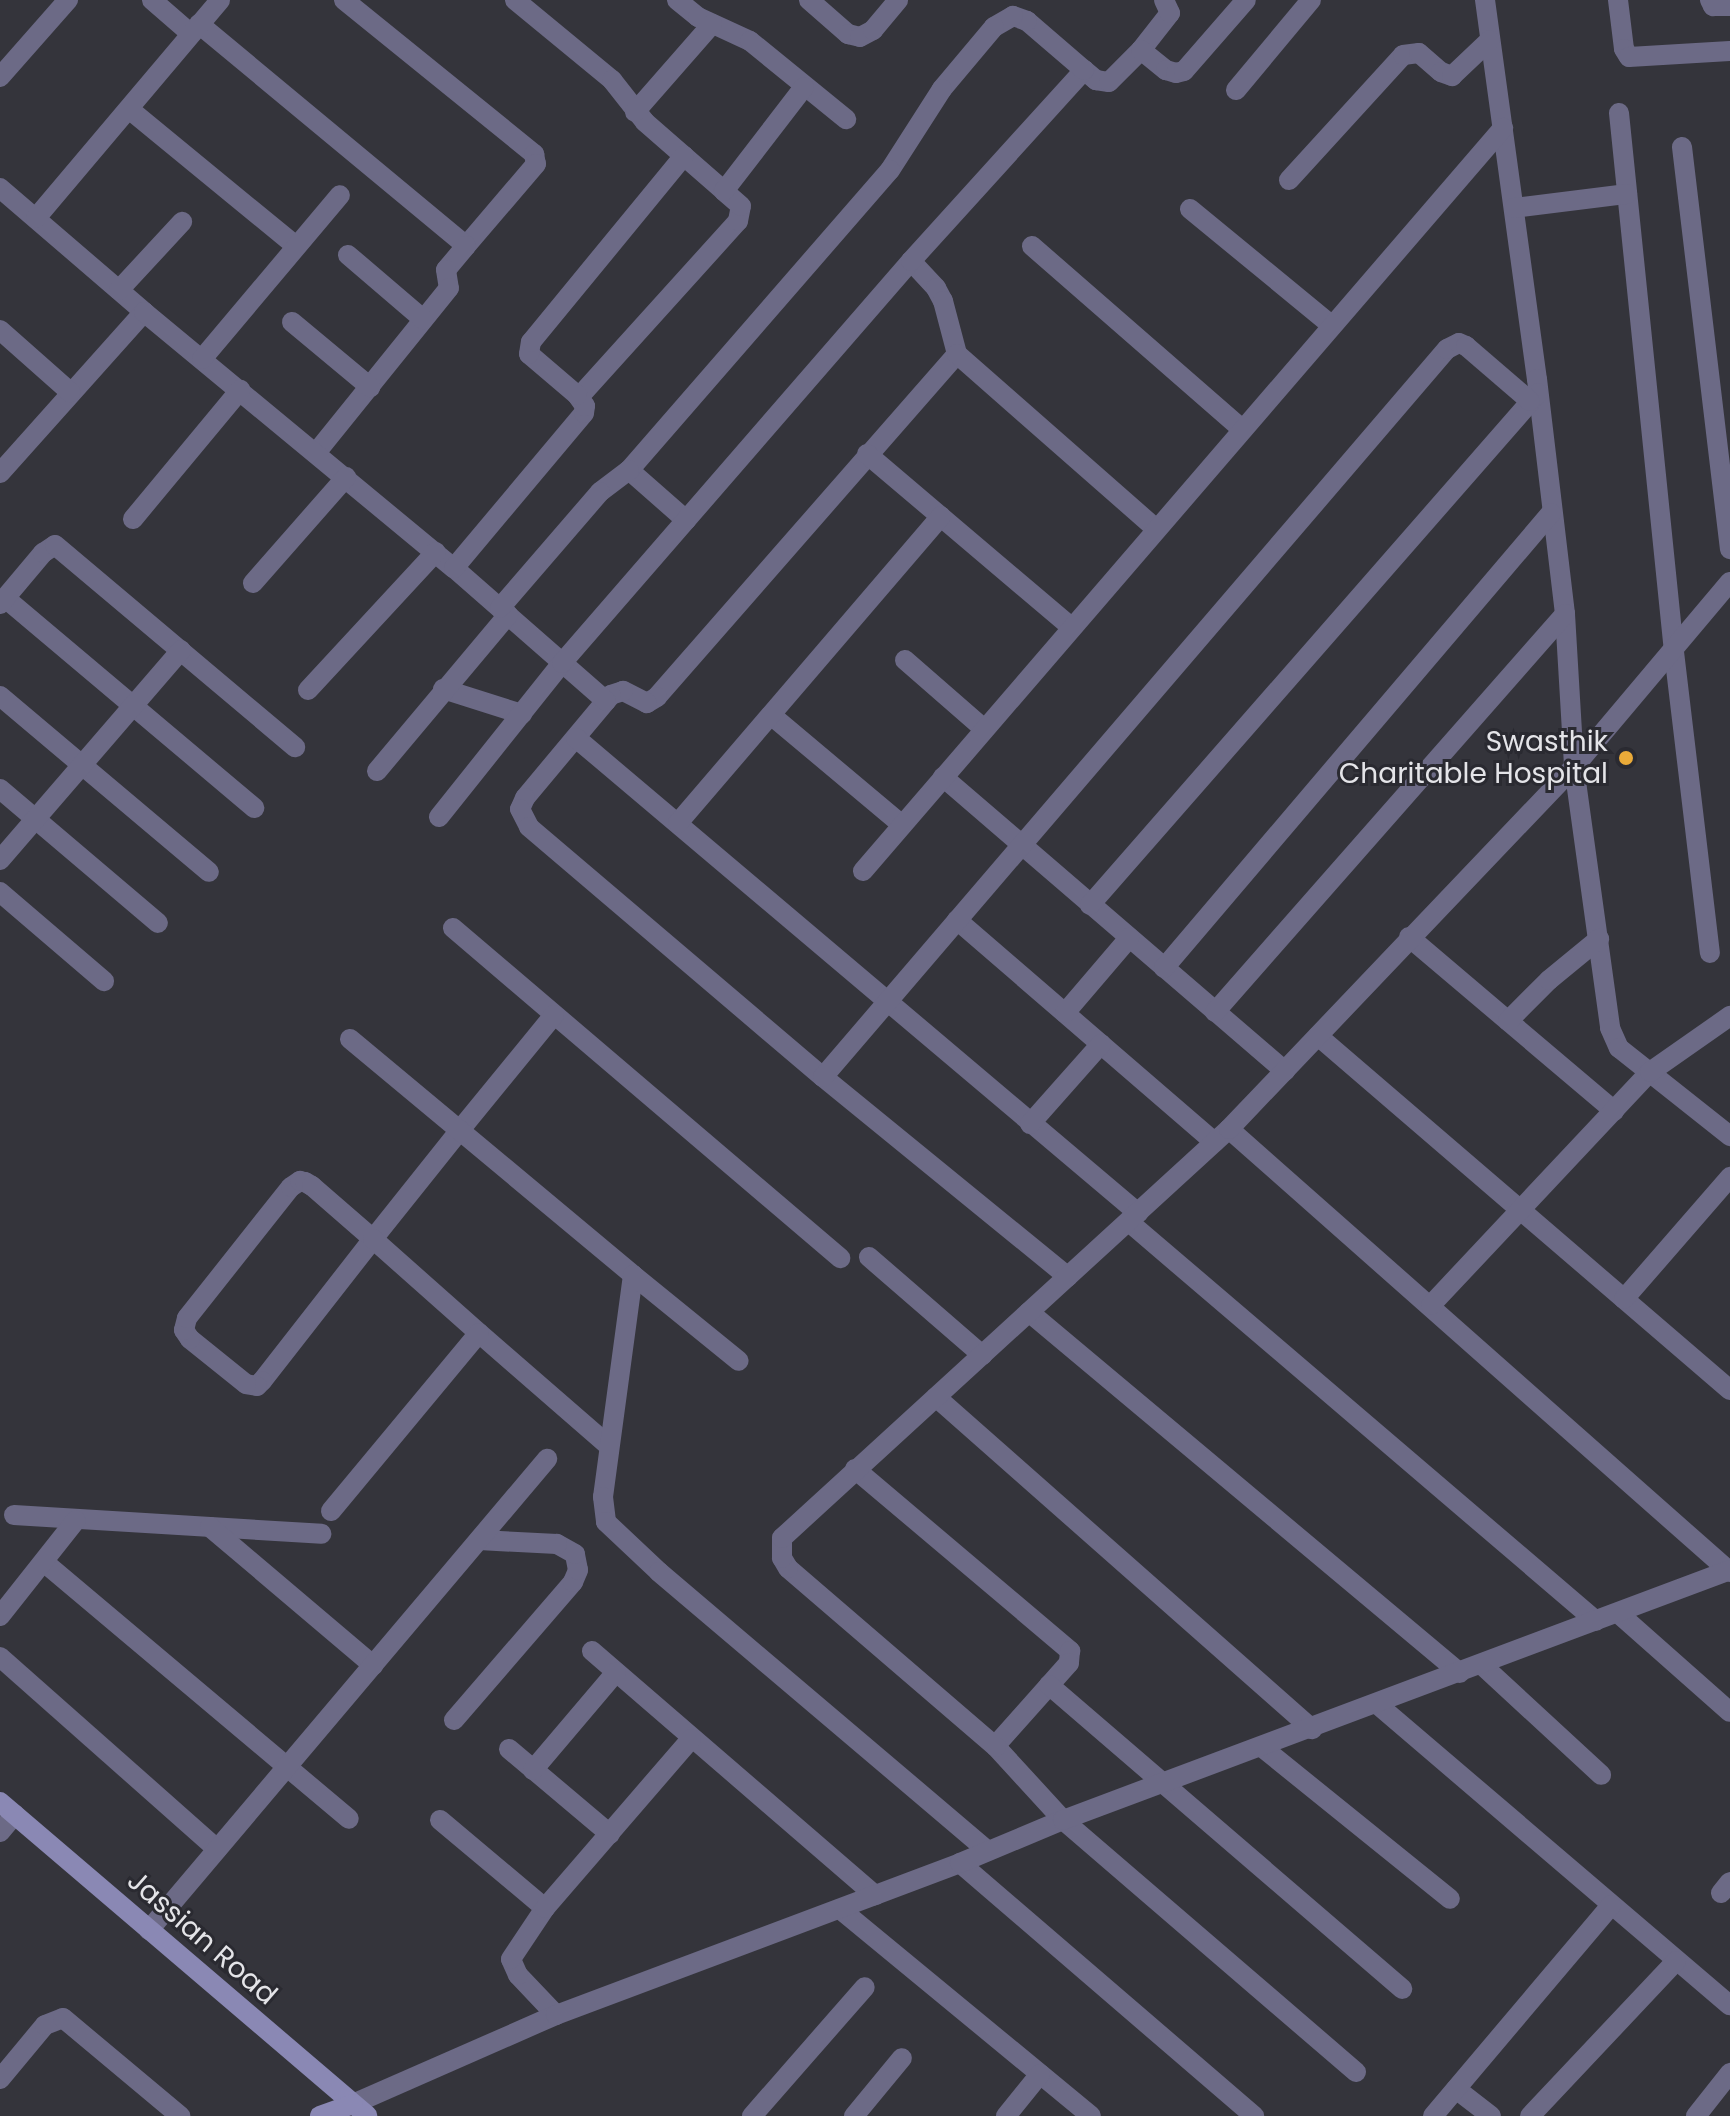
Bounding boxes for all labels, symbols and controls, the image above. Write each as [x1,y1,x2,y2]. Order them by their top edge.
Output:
place label: Swasthik Charitable Hospital [1339,725,1608,791]
marker: Swasthik Charitable Hospital [1615,747,1637,769]
street label: Jassian Road [120,1864,284,2012]

